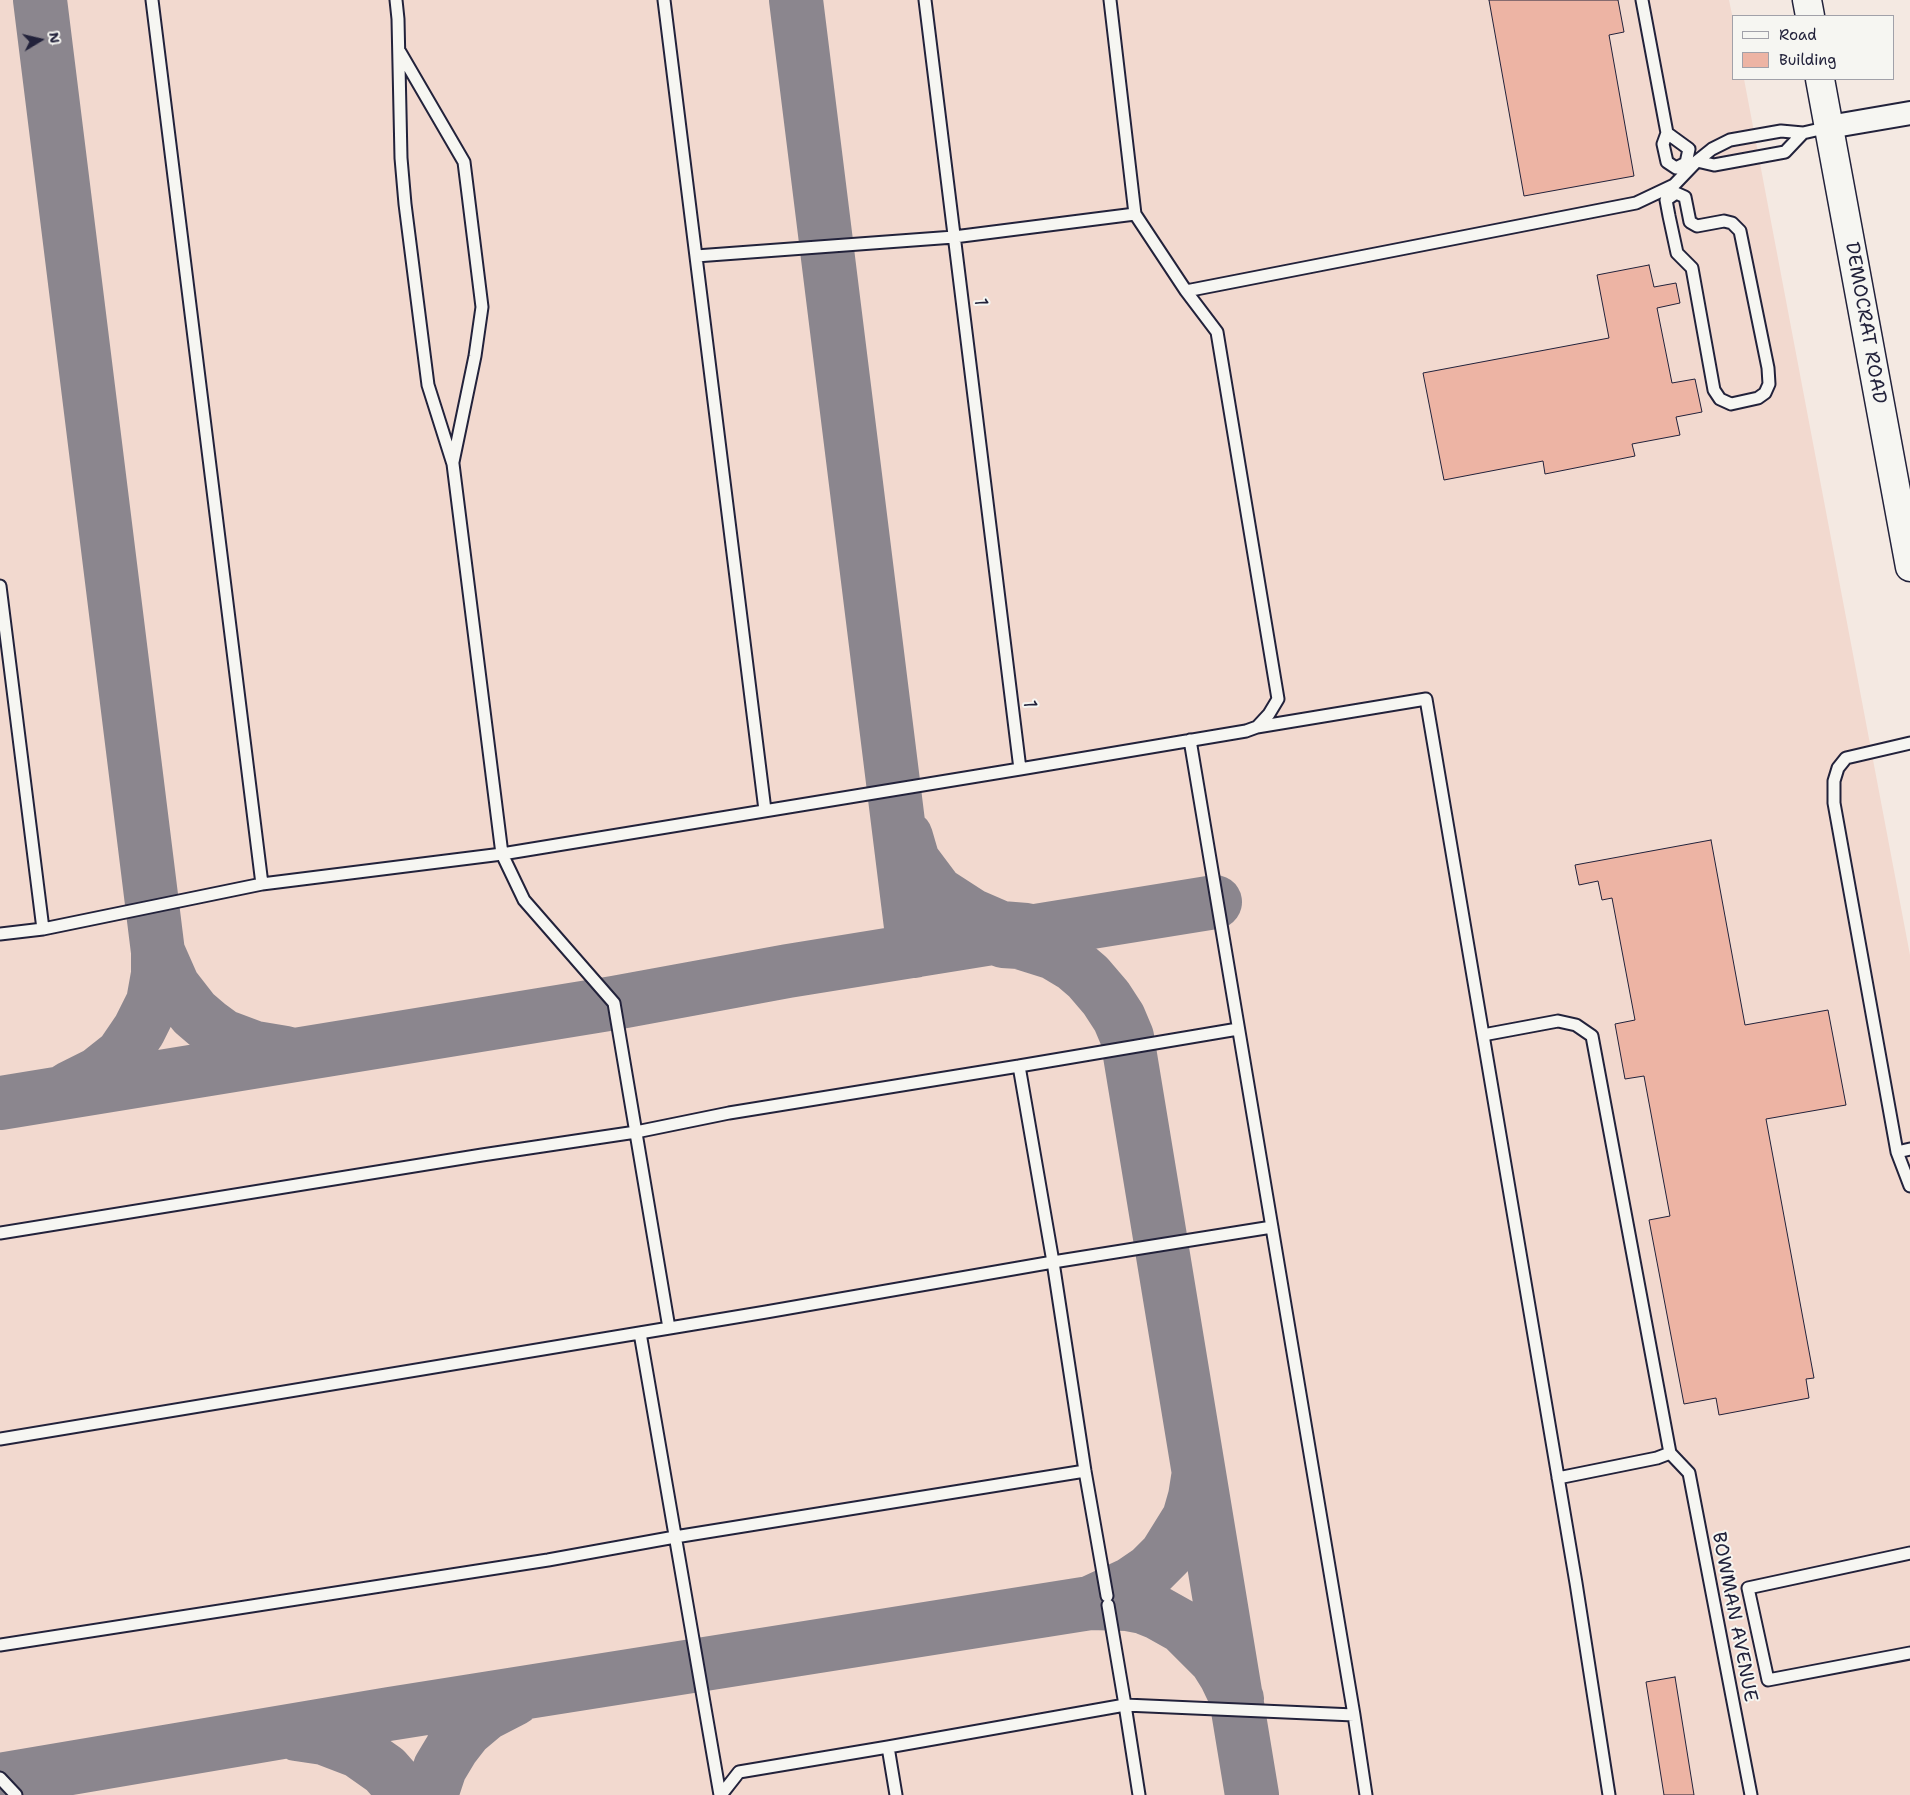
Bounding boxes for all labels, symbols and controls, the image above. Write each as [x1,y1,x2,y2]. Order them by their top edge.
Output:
north arrow [15,15,65,65]
legend [1732,15,1895,80]
text: Road [1779,25,1817,45]
text: N [45,31,65,45]
text: Building [1779,50,1836,70]
street label: DEMOCRAT ROAD [1840,240,1890,406]
street label: 1 [968,297,992,307]
street label: 1 [1017,699,1041,709]
street label: BOWMAN AVENUE [1706,1530,1762,1704]

